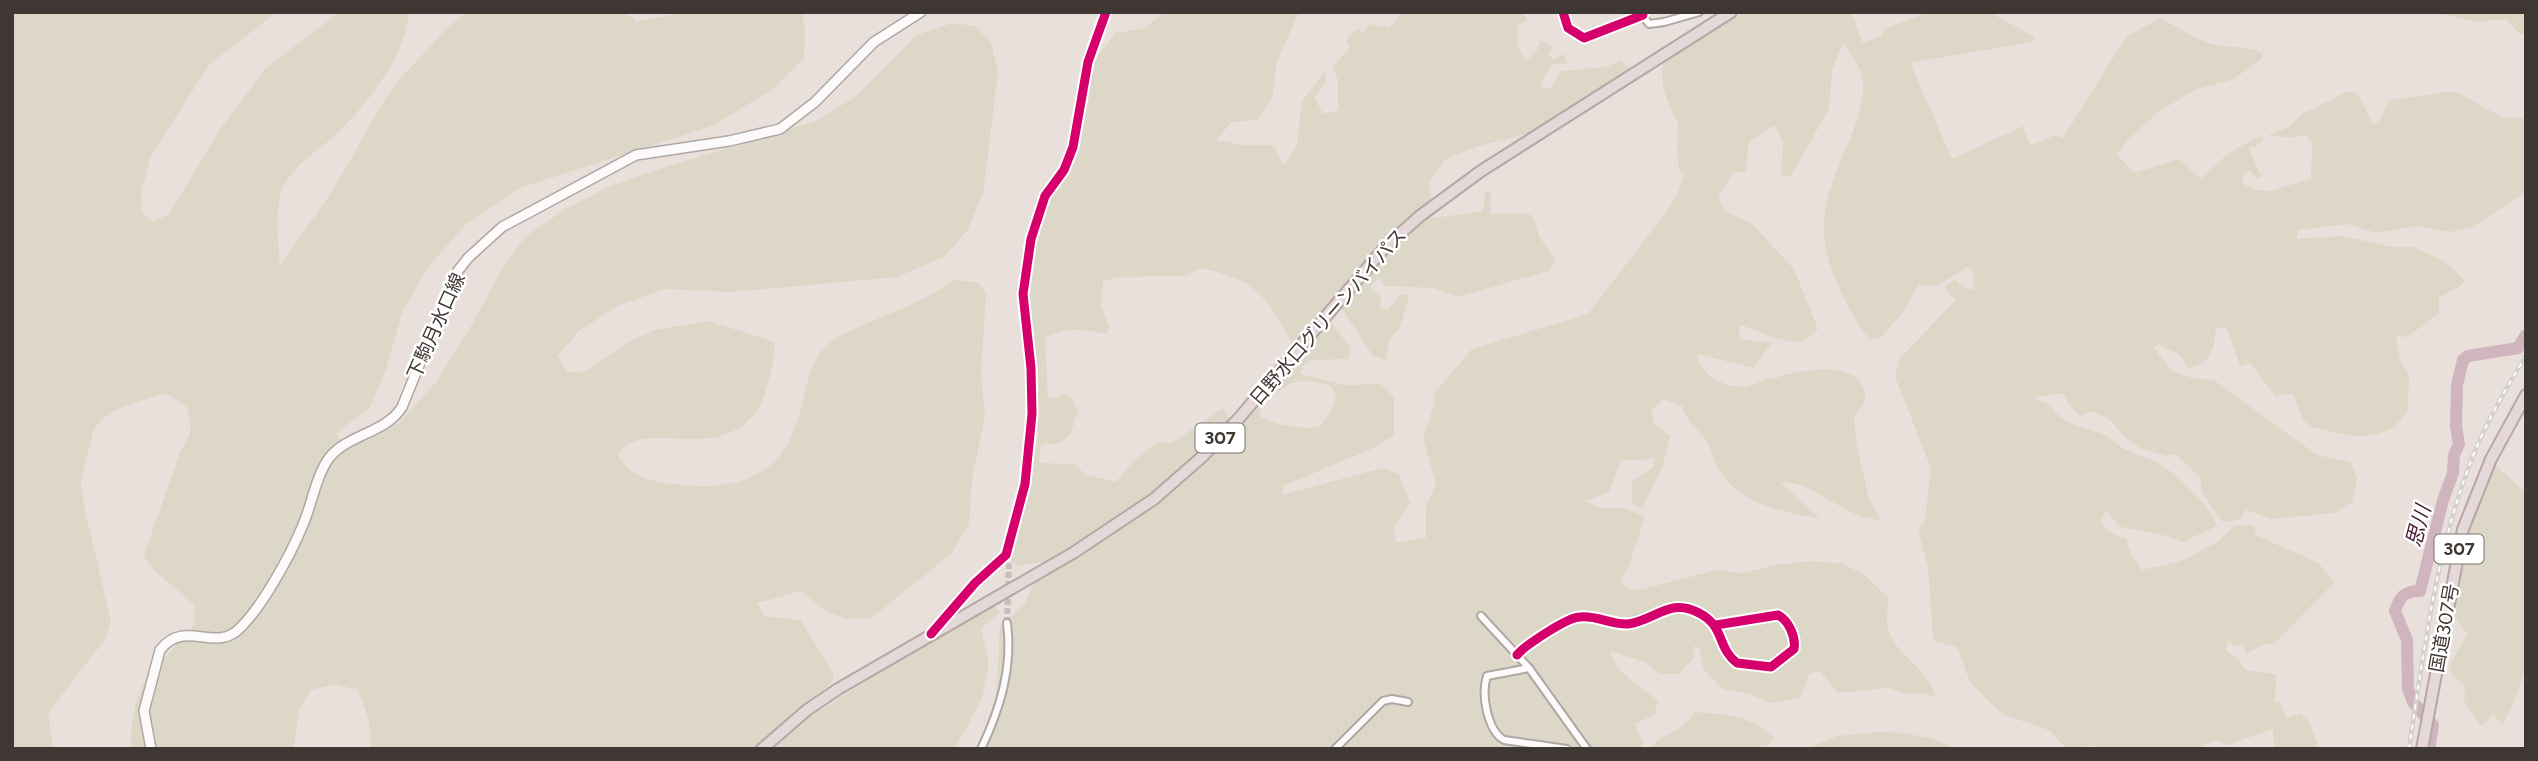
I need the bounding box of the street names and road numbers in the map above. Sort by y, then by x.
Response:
street label: 日野水口グリーンバイパス [1245,224,1411,410]
street label: 下駒月水口線 [402,269,470,383]
road number: 307 [1196,424,1244,452]
road number: 307 [2434,534,2484,564]
street label: 国道307号 [2425,582,2463,674]

